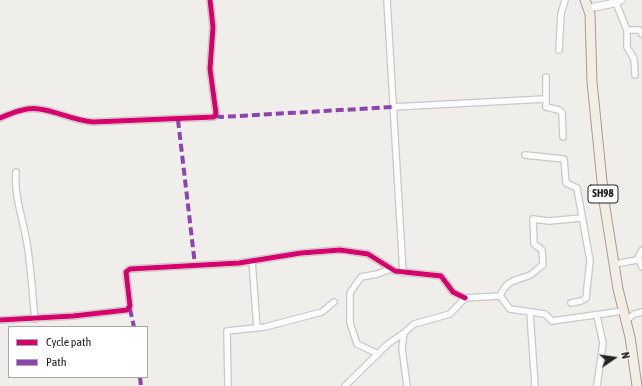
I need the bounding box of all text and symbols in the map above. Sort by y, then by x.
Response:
road number: SH98 [588,185,618,203]
legend [8,326,148,378]
text: Cycle path [46,335,91,349]
north arrow [594,338,634,378]
text: N [619,351,632,360]
text: Path [46,355,67,369]

